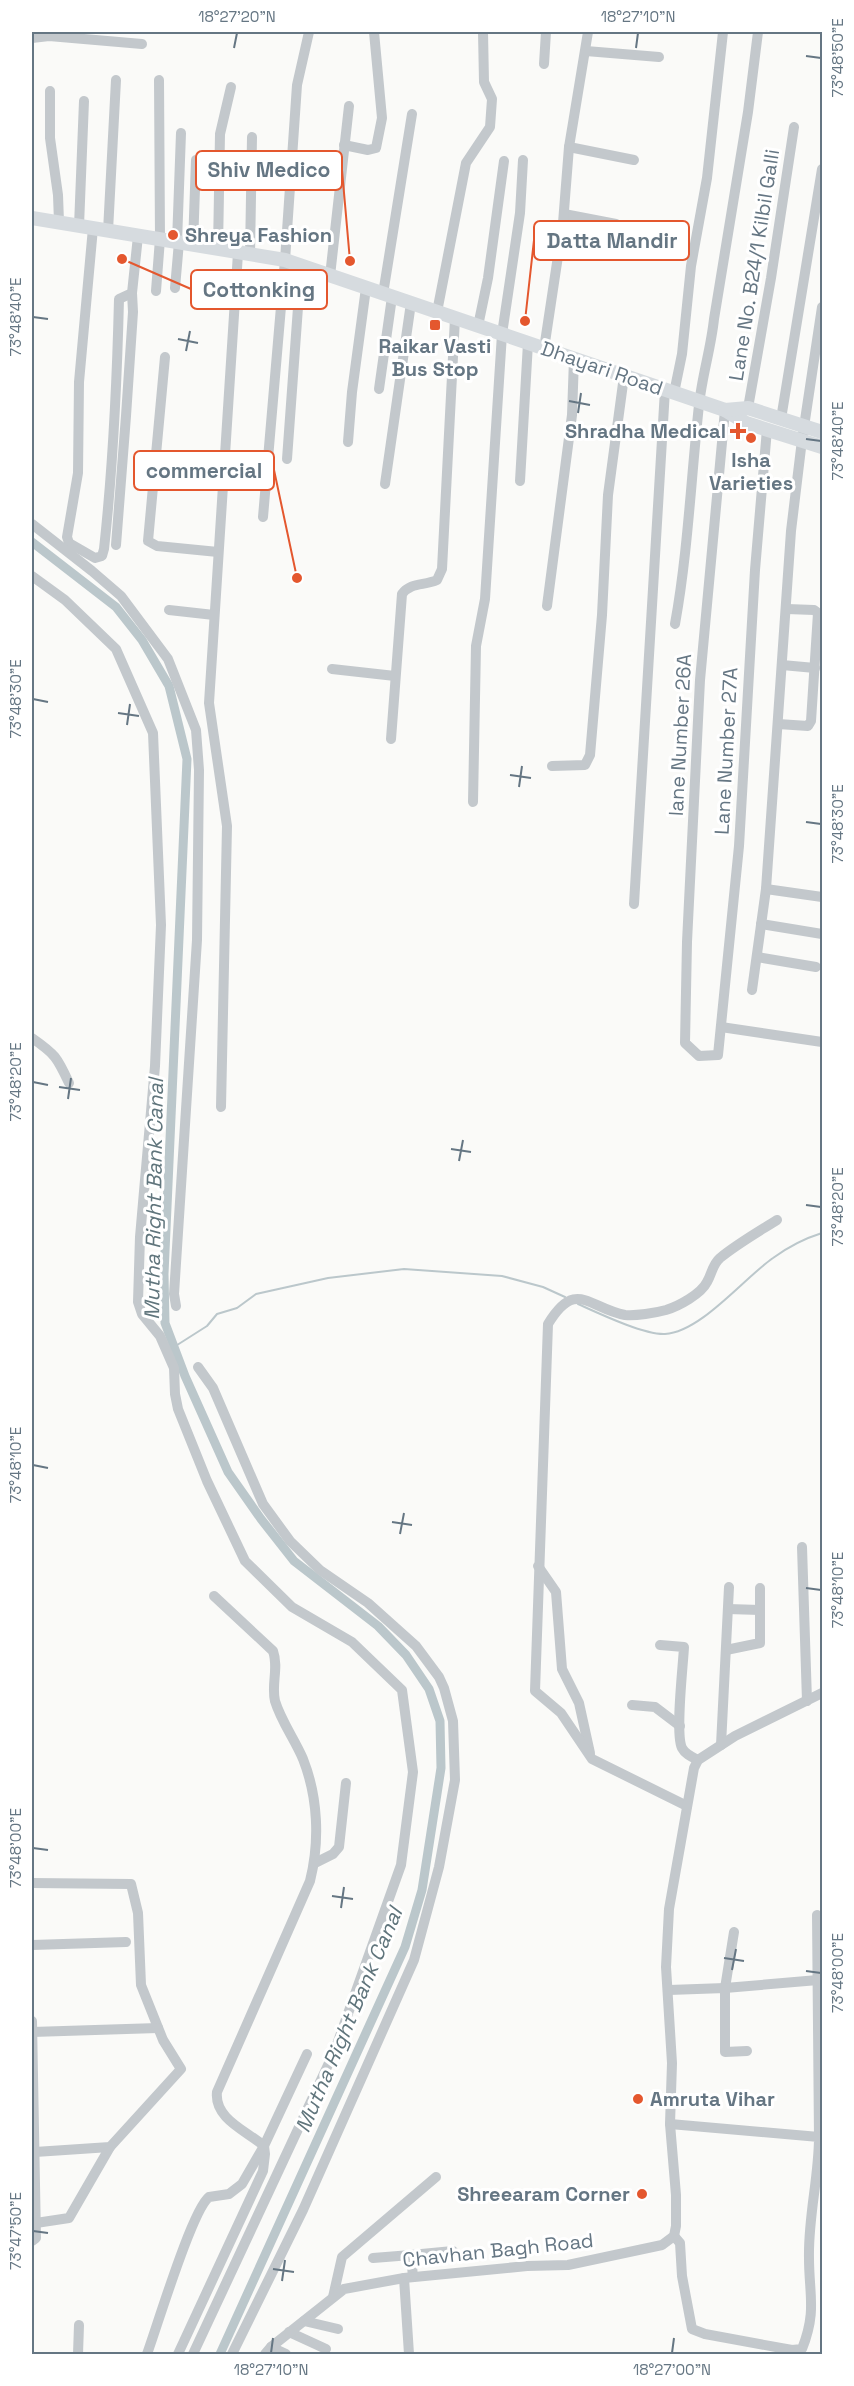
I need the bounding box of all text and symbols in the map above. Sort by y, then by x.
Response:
text: 18°27'20"N [198,7,276,26]
text: 18°27'10"N [601,7,675,26]
text: 73°48'50"E [828,18,847,98]
street label: Lane No. B24/1 Kilbil Galli [723,147,785,383]
callout: Shiv Medico [196,151,342,190]
text: Shiv Medico [208,156,330,183]
callout: Datta Mandir [534,221,689,260]
place label: Shreya Fashion [185,222,332,248]
text: Datta Mandir [547,227,677,254]
marker: Shreya Fashion [166,228,180,242]
callout: Cottonking [191,270,327,309]
text: Cottonking [203,276,315,303]
text: 73°48'40"E [6,278,25,356]
marker: Raikar Vasti Bus Stop [428,318,442,332]
place label: Raikar Vasti Bus Stop [379,333,491,382]
street label: Dhayari Road [538,335,666,401]
text: 73°48'40"E [828,402,847,480]
place label: Shradha Medical [565,418,726,444]
marker: Shradha Medical [731,424,745,438]
marker: Isha Varieties [744,431,758,445]
place label: Isha Varieties [709,447,793,496]
callout: commercial [134,451,274,490]
text: commercial [146,457,262,484]
street label: lane Number 26A [663,653,697,817]
text: 73°48'30"E [6,659,25,739]
street label: Lane Number 27A [709,666,743,835]
text: 73°48'30"E [828,784,847,864]
text: 73°48'20"E [6,1042,25,1122]
water label: Mutha Right Bank Canal [138,1075,169,1320]
text: 73°48'20"E [828,1167,847,1247]
text: 73°48'10"E [6,1427,25,1503]
text: 73°48'10"E [828,1552,847,1628]
text: 73°48'00"E [6,1808,25,1888]
water label: Mutha Right Bank Canal [289,1901,409,2136]
text: 73°48'00"E [828,1933,847,2013]
place label: Amruta Vihar [650,2086,775,2112]
marker: Amruta Vihar [631,2092,645,2106]
place label: Shreearam Corner [457,2181,630,2207]
marker: Shreearam Corner [635,2187,649,2201]
text: 73°47'50"E [6,2192,25,2270]
street label: Chavhan Bagh Road [401,2227,595,2273]
text: 18°27'10"N [234,2360,308,2379]
text: 18°27'00"N [633,2360,711,2379]

